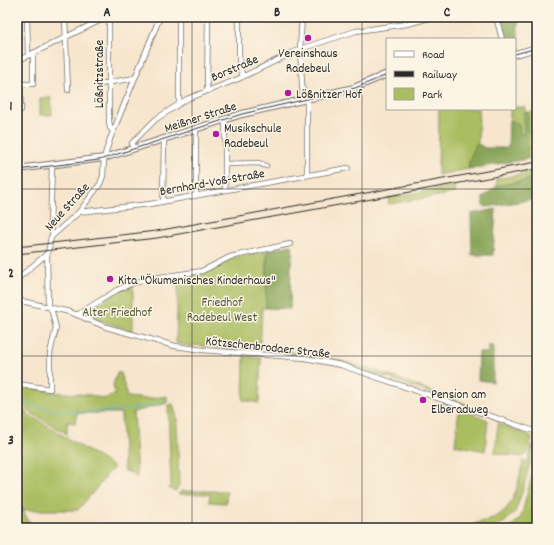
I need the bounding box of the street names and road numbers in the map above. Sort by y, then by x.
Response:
street label: Lößnitzstraße [91,39,110,108]
street label: Borstraße [208,51,262,88]
street label: Meißner Straße [162,98,240,139]
street label: Bernhard-Voß-Straße [159,165,267,202]
street label: Neue Straße [41,179,95,236]
street label: Kötzschenbrodaer Straße [204,332,331,365]

